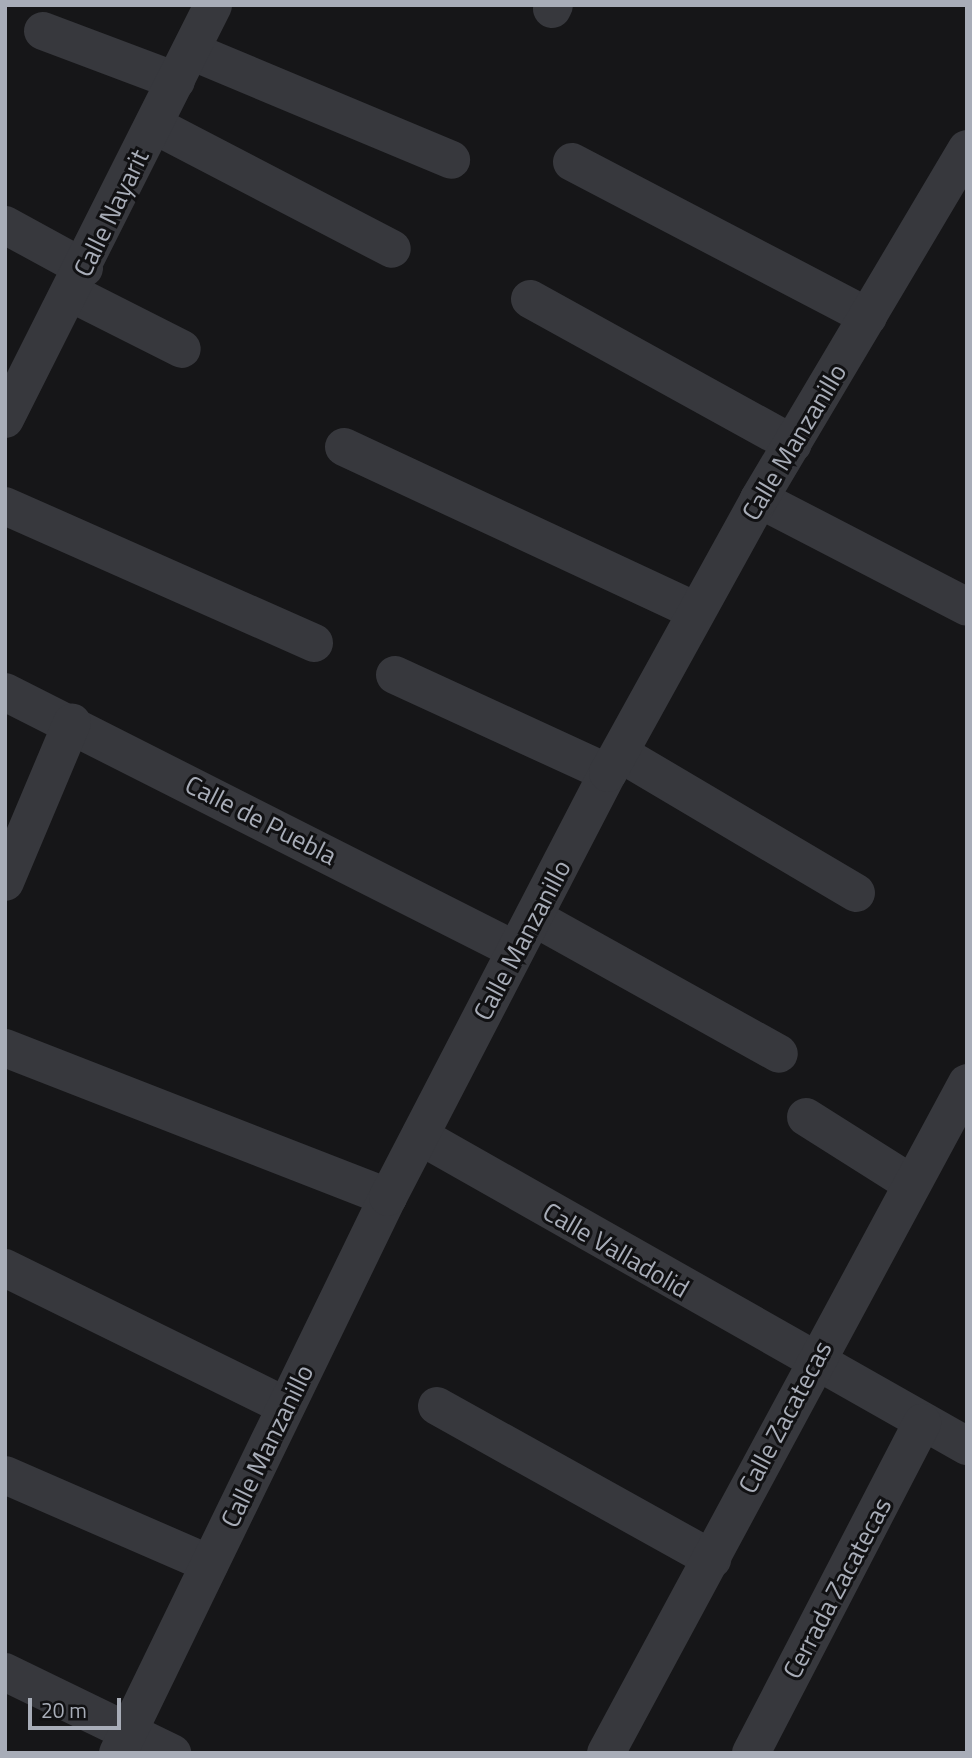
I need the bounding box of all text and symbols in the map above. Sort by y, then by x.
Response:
street label: Calle Nayarit [67,144,155,282]
street label: Calle Manzanillo [735,358,853,526]
street label: Calle de Puebla [180,768,342,872]
street label: Calle Manzanillo [467,854,577,1026]
street label: Calle Valladolid [537,1196,695,1304]
street label: Calle Zacatecas [732,1335,838,1499]
street label: Calle Manzanillo [214,1360,320,1532]
street label: Cerrada Zacatecas [776,1492,898,1684]
scale bar [32,1684,124,1728]
text: 20 m [41,1694,87,1726]

